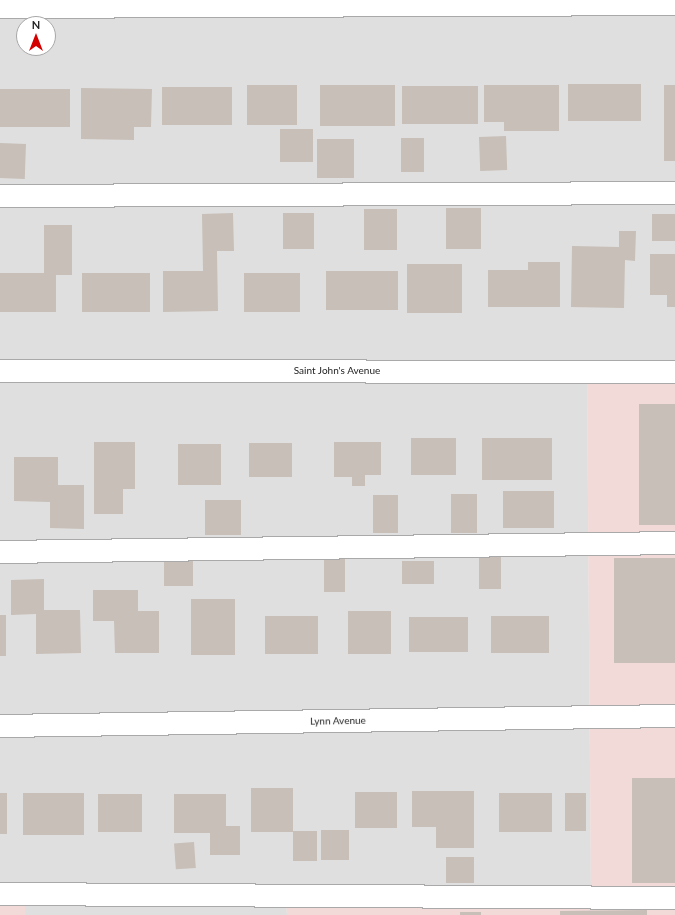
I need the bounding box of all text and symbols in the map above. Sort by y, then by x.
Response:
north arrow [16,16,56,56]
text: N [32,18,40,31]
street label: Saint John's Avenue [293,365,381,377]
street label: Lynn Avenue [310,715,366,727]

